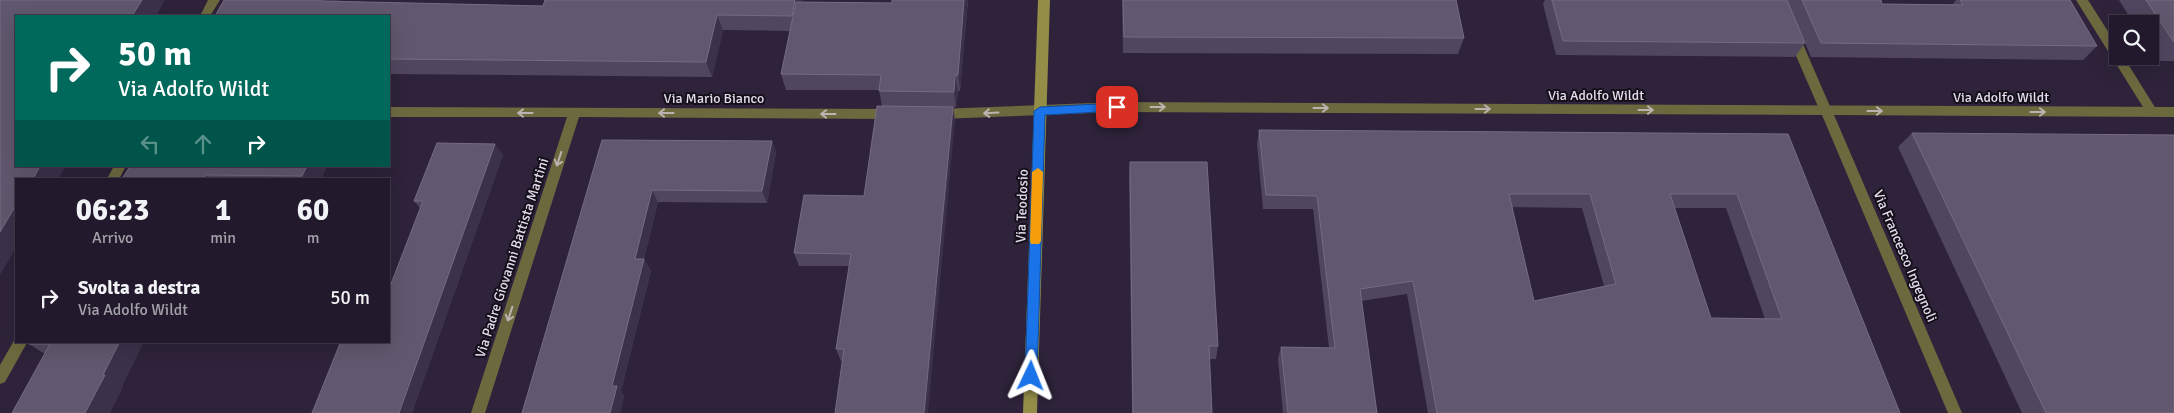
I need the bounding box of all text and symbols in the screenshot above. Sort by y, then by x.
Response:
map controls [2109,15,2159,65]
button: search [2109,15,2159,65]
text: 50 m [118,32,192,75]
icon: right [35,35,100,100]
text: Via Adolfo Wildt [118,75,269,102]
pin [1096,86,1138,128]
street label: Via Adolfo Wildt [1548,87,1644,104]
street label: Via Adolfo Wildt [1953,89,2049,106]
street label: Via Mario Bianco [664,90,764,107]
icon: arrive [1103,93,1131,121]
one-way arrow [1150,103,1166,112]
one-way arrow [1312,103,1328,113]
one-way arrow [1474,104,1491,114]
one-way arrow [1637,105,1653,115]
one-way arrow [1866,106,1883,116]
one-way arrow [2029,107,2045,117]
one-way arrow [518,108,534,118]
one-way arrow [658,108,674,118]
one-way arrow [821,109,837,119]
one-way arrow [983,109,999,118]
icon: left [136,130,164,158]
icon: ahead [189,130,217,158]
icon: right [242,130,270,158]
one-way arrow [554,151,563,167]
street label: Via Padre Giovanni Battista Martini [472,156,552,360]
street label: Via Teodosio [1012,169,1032,243]
street label: Via Francesco Ingegnoli [1870,188,1940,324]
text: 06:23 [76,192,149,229]
text: 1 [215,192,231,229]
text: 60 [297,192,329,229]
text: Arrivo [92,228,133,248]
text: min [210,228,236,248]
text: m [307,228,319,248]
text: Svolta a destra [78,276,200,300]
icon: right [35,284,63,312]
text: 50 m [330,286,370,310]
text: Via Adolfo Wildt [78,300,188,320]
one-way arrow [504,306,514,322]
position arrow [1004,349,1056,401]

